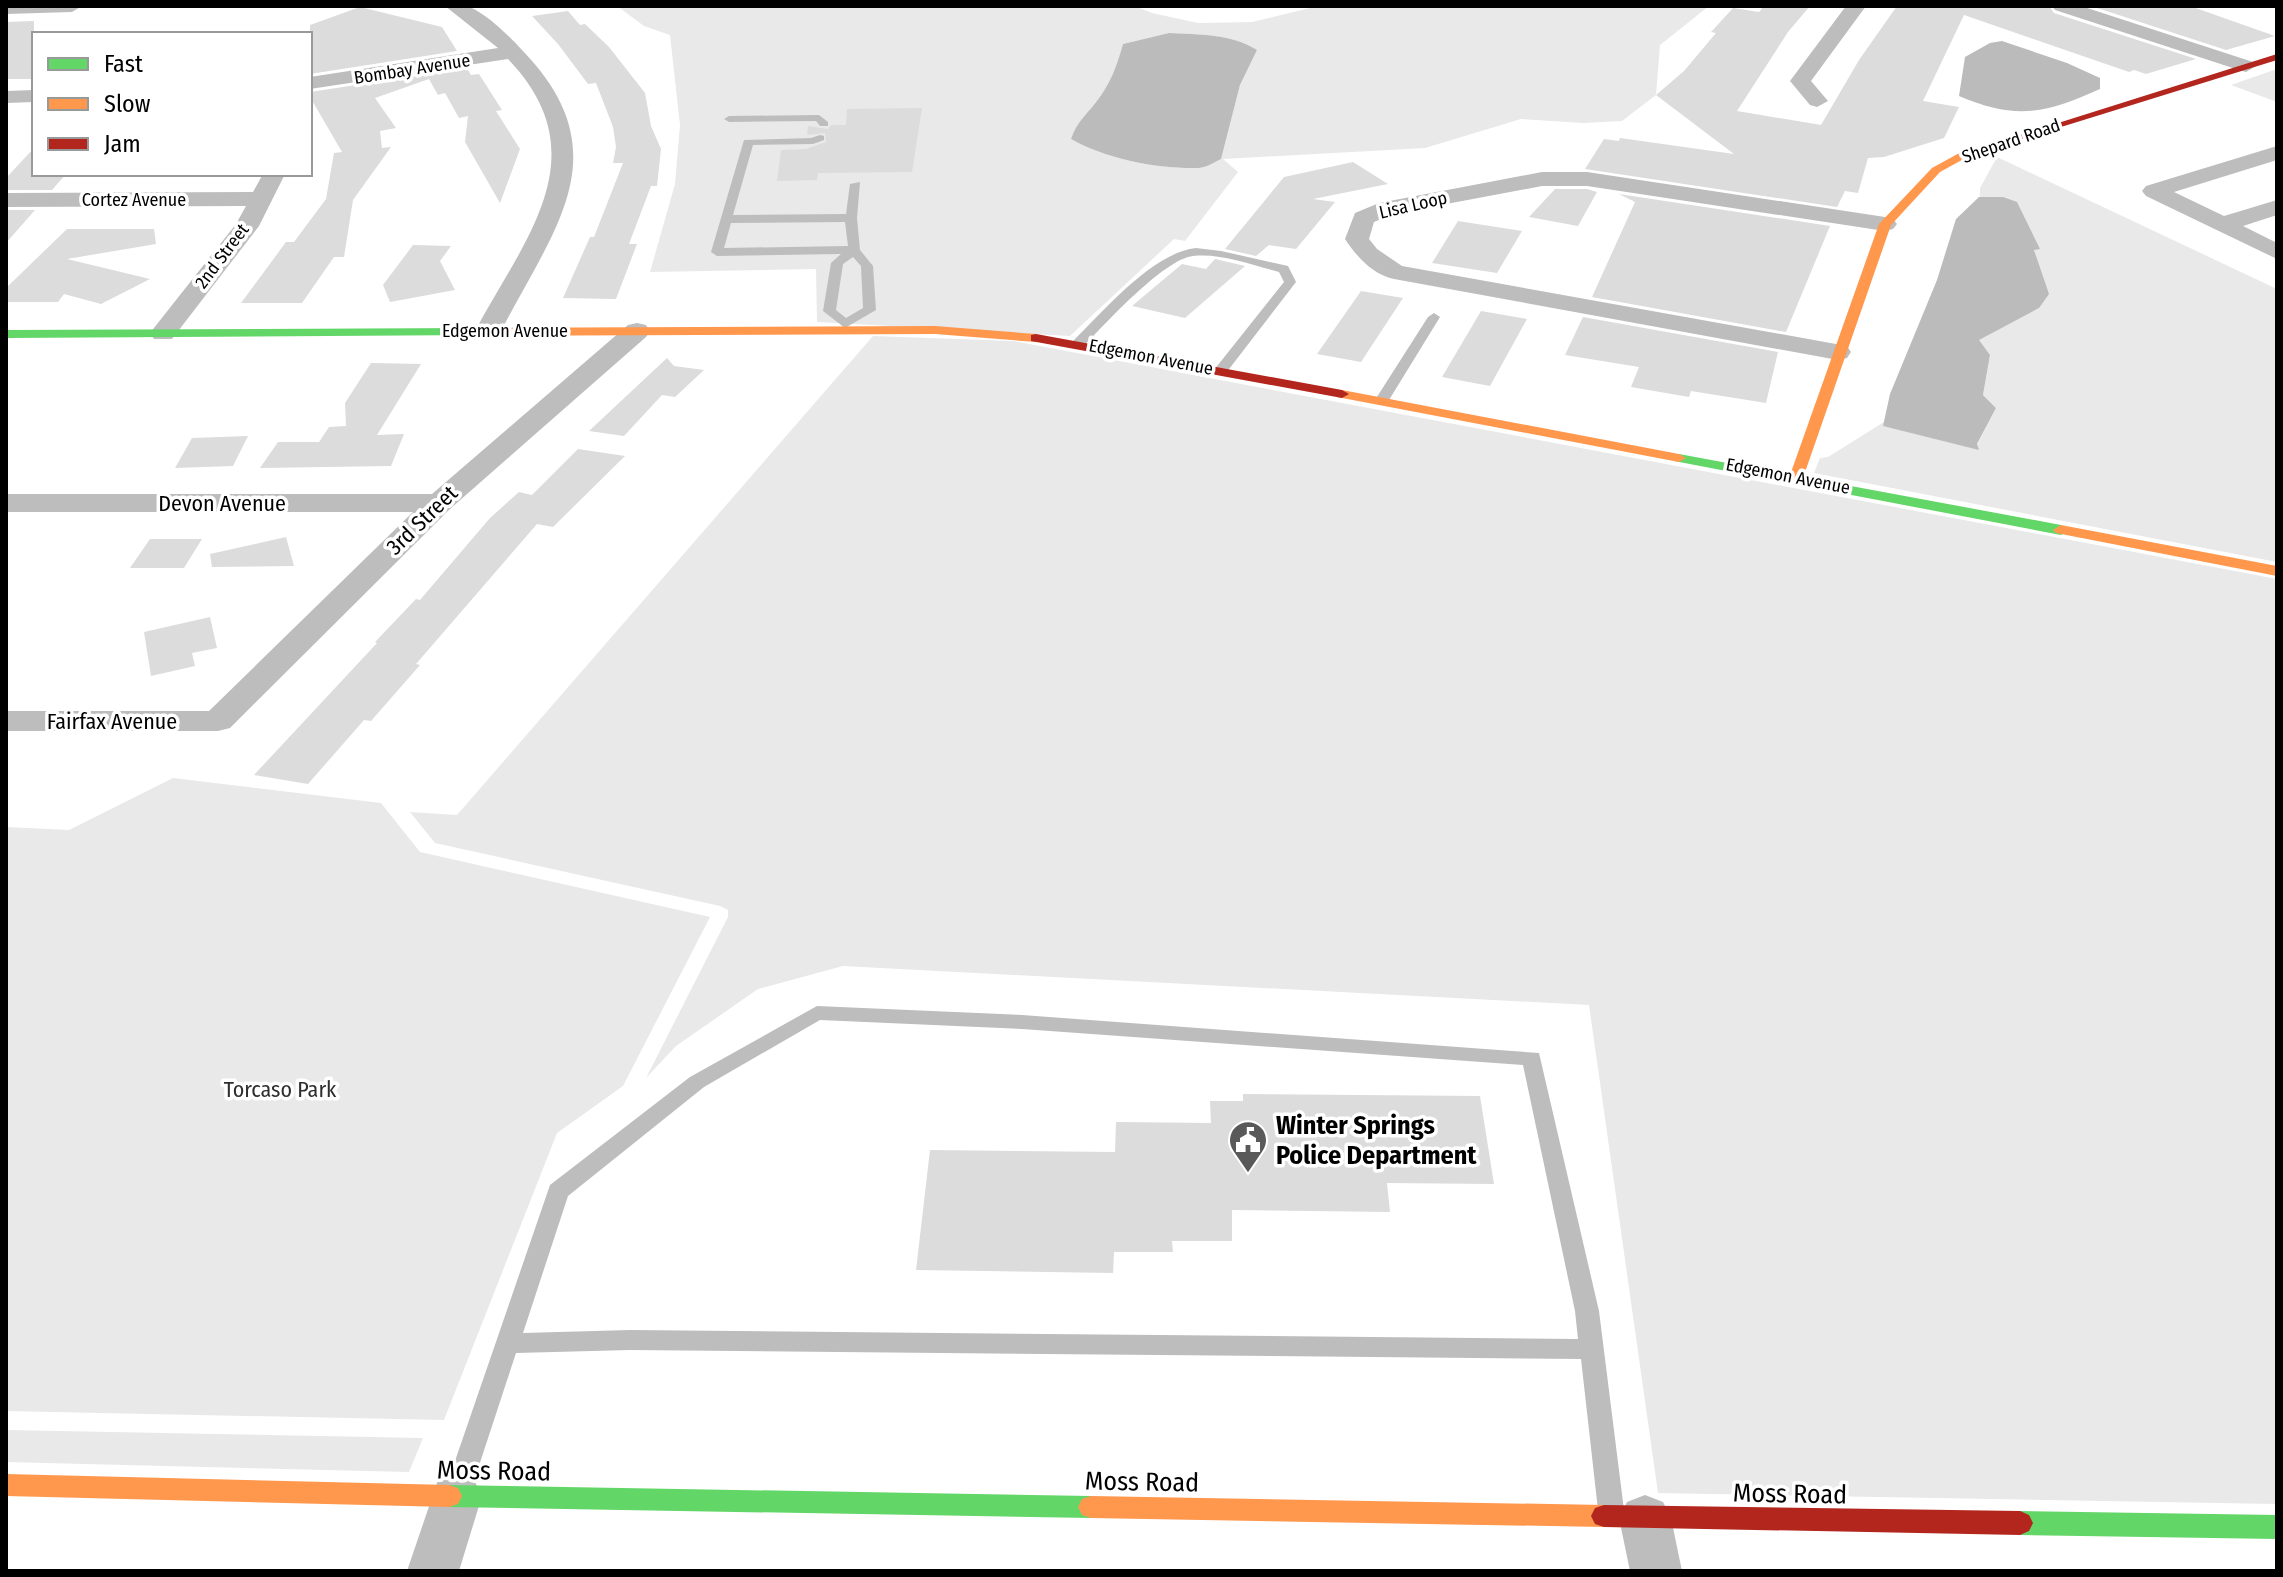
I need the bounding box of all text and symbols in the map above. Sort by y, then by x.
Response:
legend [32,32,312,176]
street label: Bombay Avenue [352,49,472,89]
text: Fast [104,50,143,78]
text: Slow [104,90,151,118]
street label: Shepard Road [1959,114,2063,168]
text: Jam [104,130,141,158]
street label: Lisa Loop [1377,186,1449,224]
street label: Cortez Avenue [82,189,186,211]
street label: 2nd Street [190,219,254,293]
street label: Edgemon Avenue [442,320,568,342]
street label: Edgemon Avenue [1087,334,1215,380]
street label: Edgemon Avenue [1724,453,1852,499]
street label: 3rd Street [381,479,464,560]
street label: Devon Avenue [158,490,286,517]
street label: Fairfax Avenue [47,708,177,735]
park label: Torcaso Park [224,1076,337,1103]
place label: Winter Springs Police Department [1276,1110,1477,1171]
public building icon: Winter Springs Police Department [1227,1119,1269,1174]
street label: Moss Road [437,1455,551,1487]
street label: Moss Road [1085,1466,1199,1498]
street label: Moss Road [1733,1478,1847,1510]

